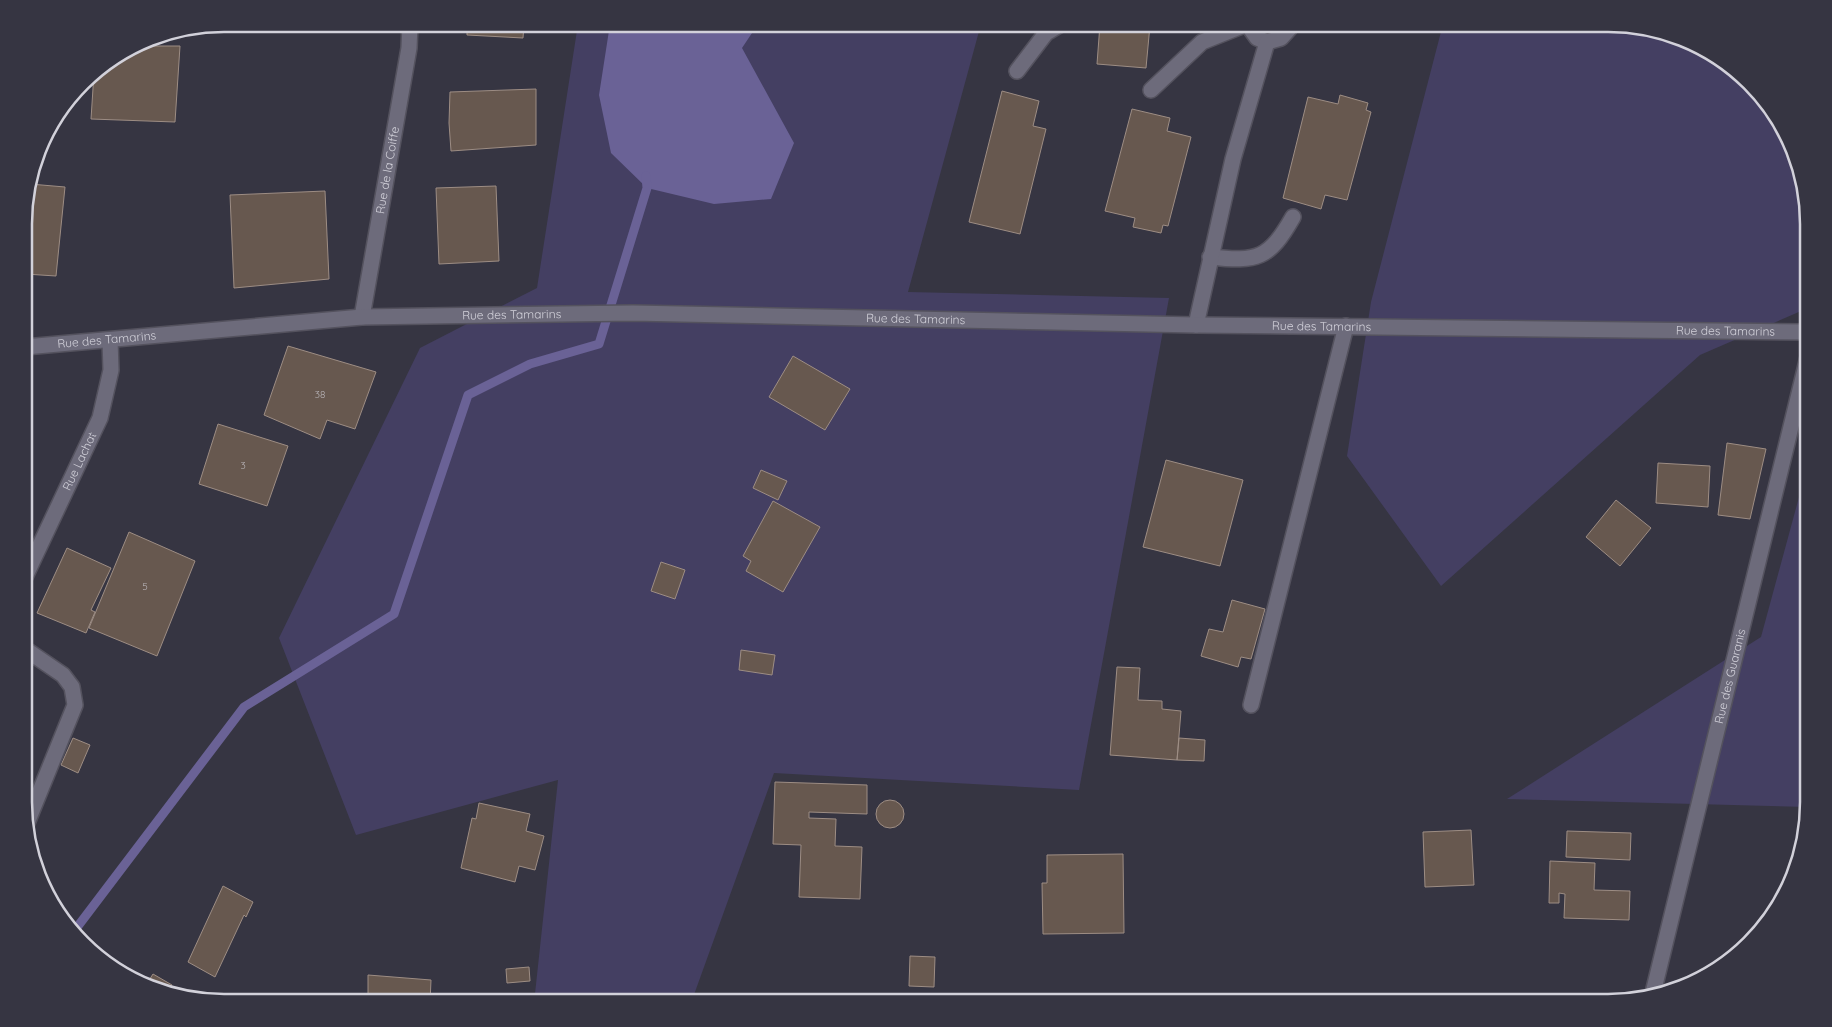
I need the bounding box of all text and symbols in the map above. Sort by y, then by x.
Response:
street label: Rue de la Coiffe [372,125,402,215]
street label: Rue des Tamarins [462,306,562,323]
street label: Rue des Tamarins [866,310,966,327]
street label: Rue des Tamarins [1272,318,1372,334]
street label: Rue des Tamarins [1676,322,1776,339]
street label: Rue des Tamarins [57,327,157,351]
house number: 38 [315,388,325,401]
street label: Rue Lachat [59,429,99,493]
house number: 3 [240,459,246,472]
house number: 5 [142,580,148,593]
street label: Rue des Guaranis [1711,627,1749,725]

